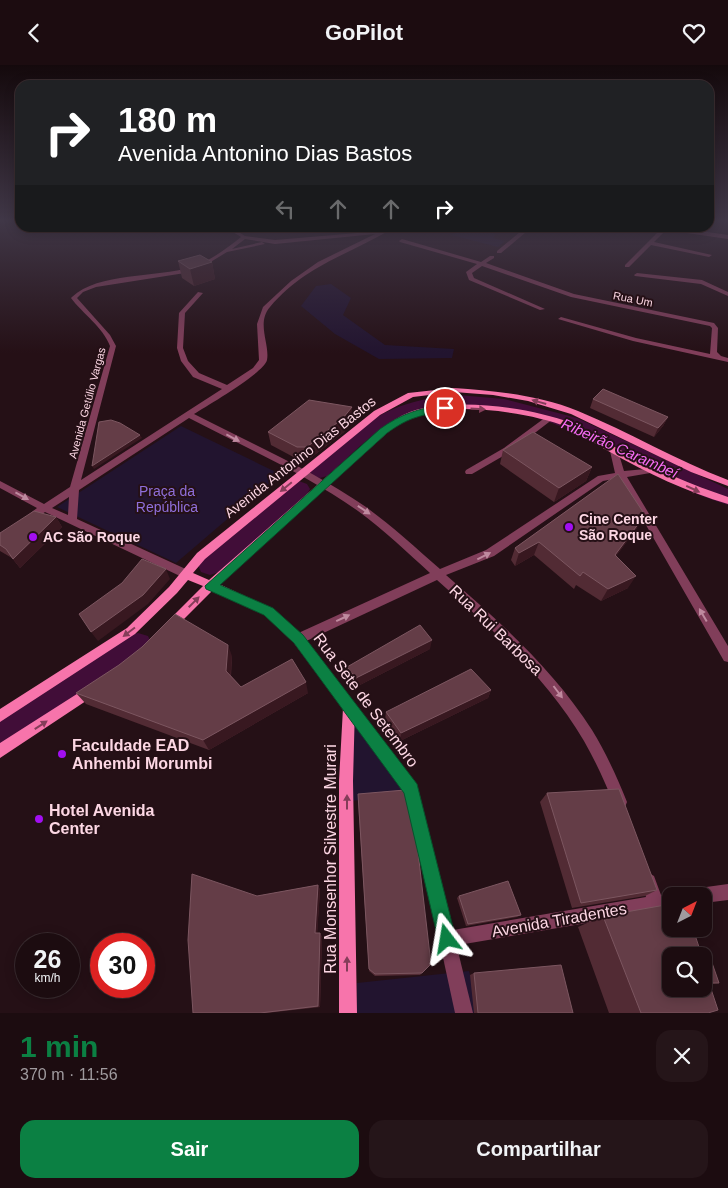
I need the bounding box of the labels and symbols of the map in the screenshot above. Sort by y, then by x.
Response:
street label: Rua Um [612,289,654,309]
street label: Avenida Getúlio Vargas [66,346,108,460]
pin [424,387,466,429]
street label: Avenida Antonino Dias Bastos [221,393,379,521]
one-way arrow [531,398,547,406]
one-way arrow [470,405,486,413]
water label: Ribeirão Carambeí [559,415,683,482]
one-way arrow [226,434,240,442]
one-way arrow [280,481,293,492]
park label: Praça da República [136,483,198,515]
one-way arrow [686,485,700,493]
one-way arrow [15,492,29,501]
one-way arrow [357,505,370,515]
place label: Cine Center São Roque [579,511,658,543]
marker: Cine Center São Roque [563,521,575,533]
place label: AC São Roque [43,529,140,545]
marker: AC São Roque [27,531,39,543]
one-way arrow [477,552,491,560]
street label: Rua Rui Barbosa [446,582,546,679]
one-way arrow [188,596,200,608]
one-way arrow [699,609,708,622]
one-way arrow [336,614,350,622]
one-way arrow [123,627,136,638]
street label: Rua Sete de Setembro [310,630,422,770]
one-way arrow [553,685,564,698]
one-way arrow [34,720,47,729]
place label: Faculdade EAD Anhembi Morumbi [72,737,212,772]
street label: Rua Monsenhor Silvestre Murari [322,744,339,974]
marker: Faculdade EAD Anhembi Morumbi [56,748,68,760]
one-way arrow [342,794,350,810]
place label: Hotel Avenida Center [49,802,155,837]
marker: Hotel Avenida Center [33,813,45,825]
north arrow [662,887,712,937]
street label: Avenida Tiradentes [490,900,628,940]
position arrow [420,912,472,964]
speed limit sign: 30 [90,933,155,998]
one-way arrow [343,956,351,972]

